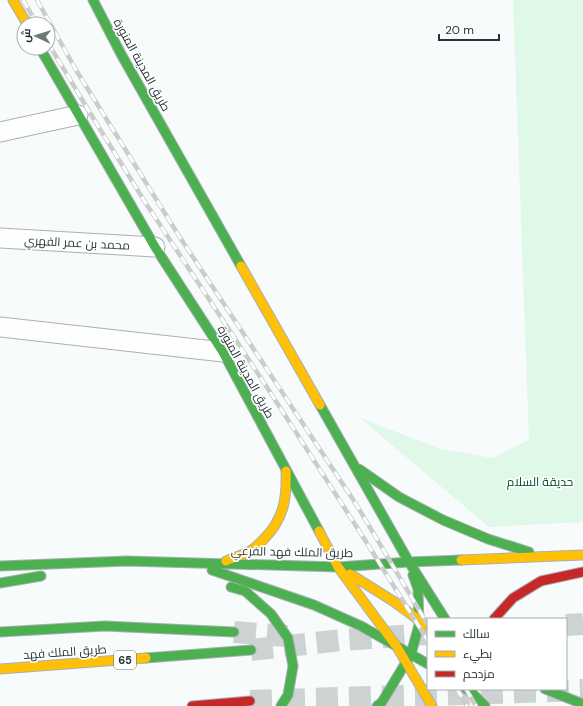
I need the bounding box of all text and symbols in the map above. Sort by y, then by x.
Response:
north arrow [16,16,56,56]
street label: طريق المدينة المنورة [110,16,174,114]
scale bar [439,16,499,42]
text: 20 m [445,22,474,38]
text: ش [19,28,33,43]
street label: محمد بن عمر الفهري [24,232,130,256]
street label: طريق المدينة المنورة [214,323,278,421]
park label: حديقة السلام [507,474,573,490]
street label: طريق الملك فهد الفرعي [231,543,353,563]
legend [427,618,567,690]
text: سالك [463,626,490,642]
street label: طريق الملك فهد [23,641,107,663]
text: بطيء [463,646,492,664]
road number: 65 [114,651,136,669]
text: مزدحم [463,666,495,682]

